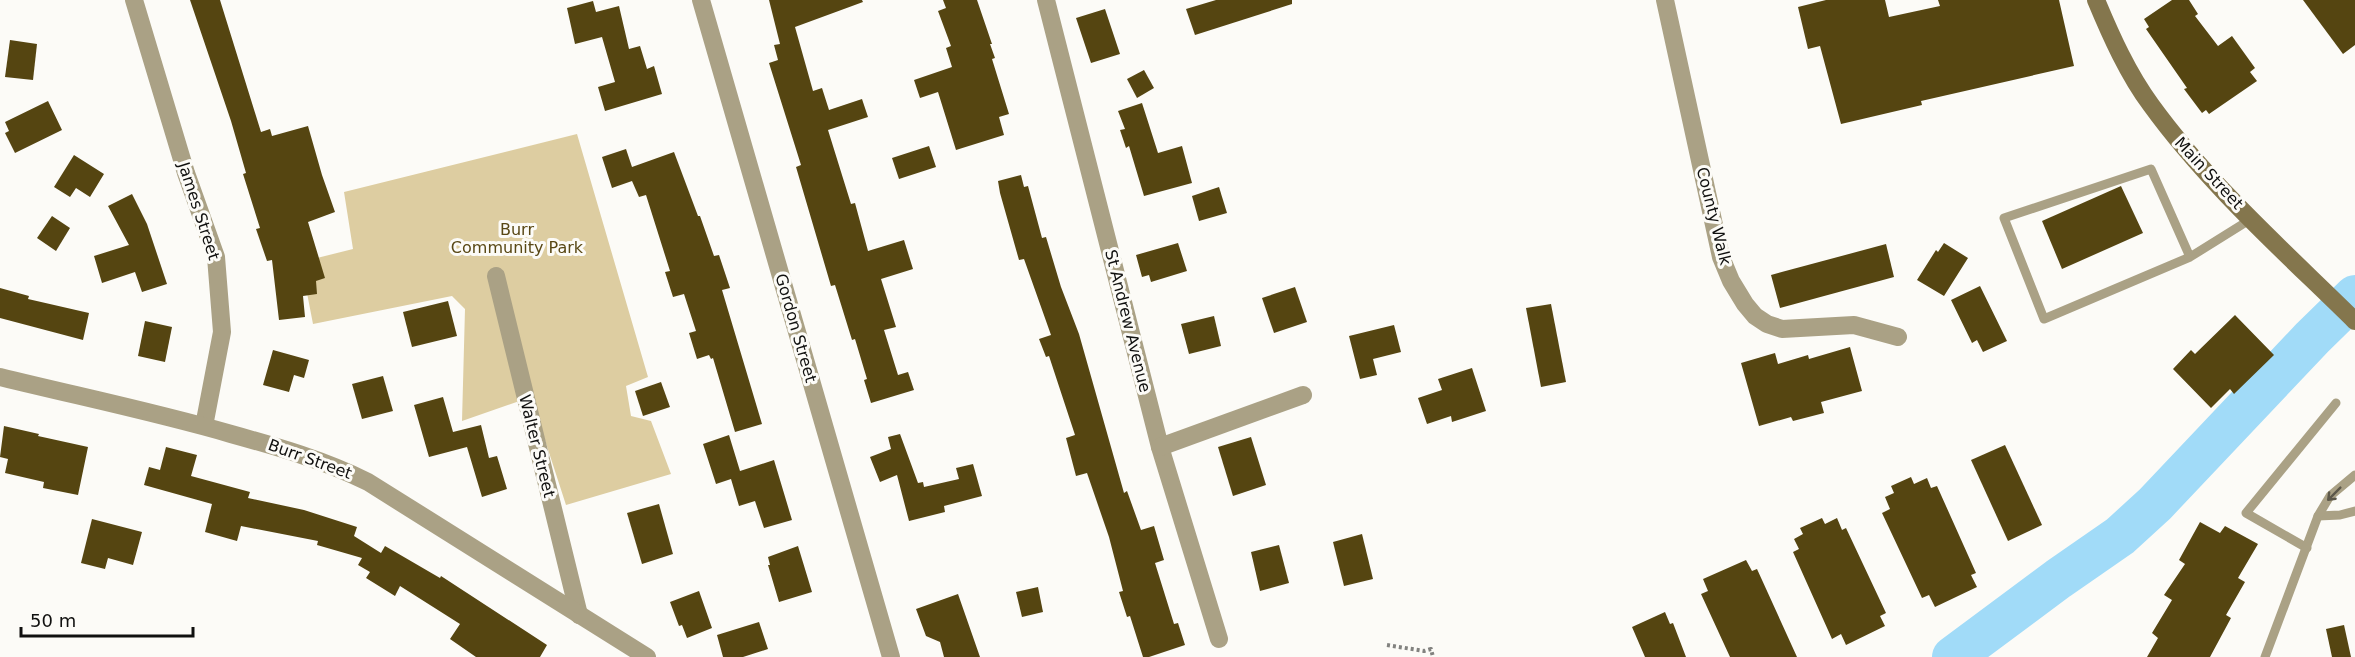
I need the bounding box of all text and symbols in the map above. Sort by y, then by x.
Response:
street label: Main Street [2171,133,2247,213]
street label: James Street [174,159,224,262]
street label: County Walk [1693,165,1736,268]
park label: Burr Community Park [451,220,584,257]
street label: St Andrew Avenue [1101,248,1155,394]
street label: Gordon Street [771,271,821,385]
street label: Walter Street [515,393,559,499]
street label: Burr Street [266,435,354,483]
one-way arrow [2327,486,2342,501]
scale bar [21,600,194,638]
text: 50 m [30,610,76,631]

